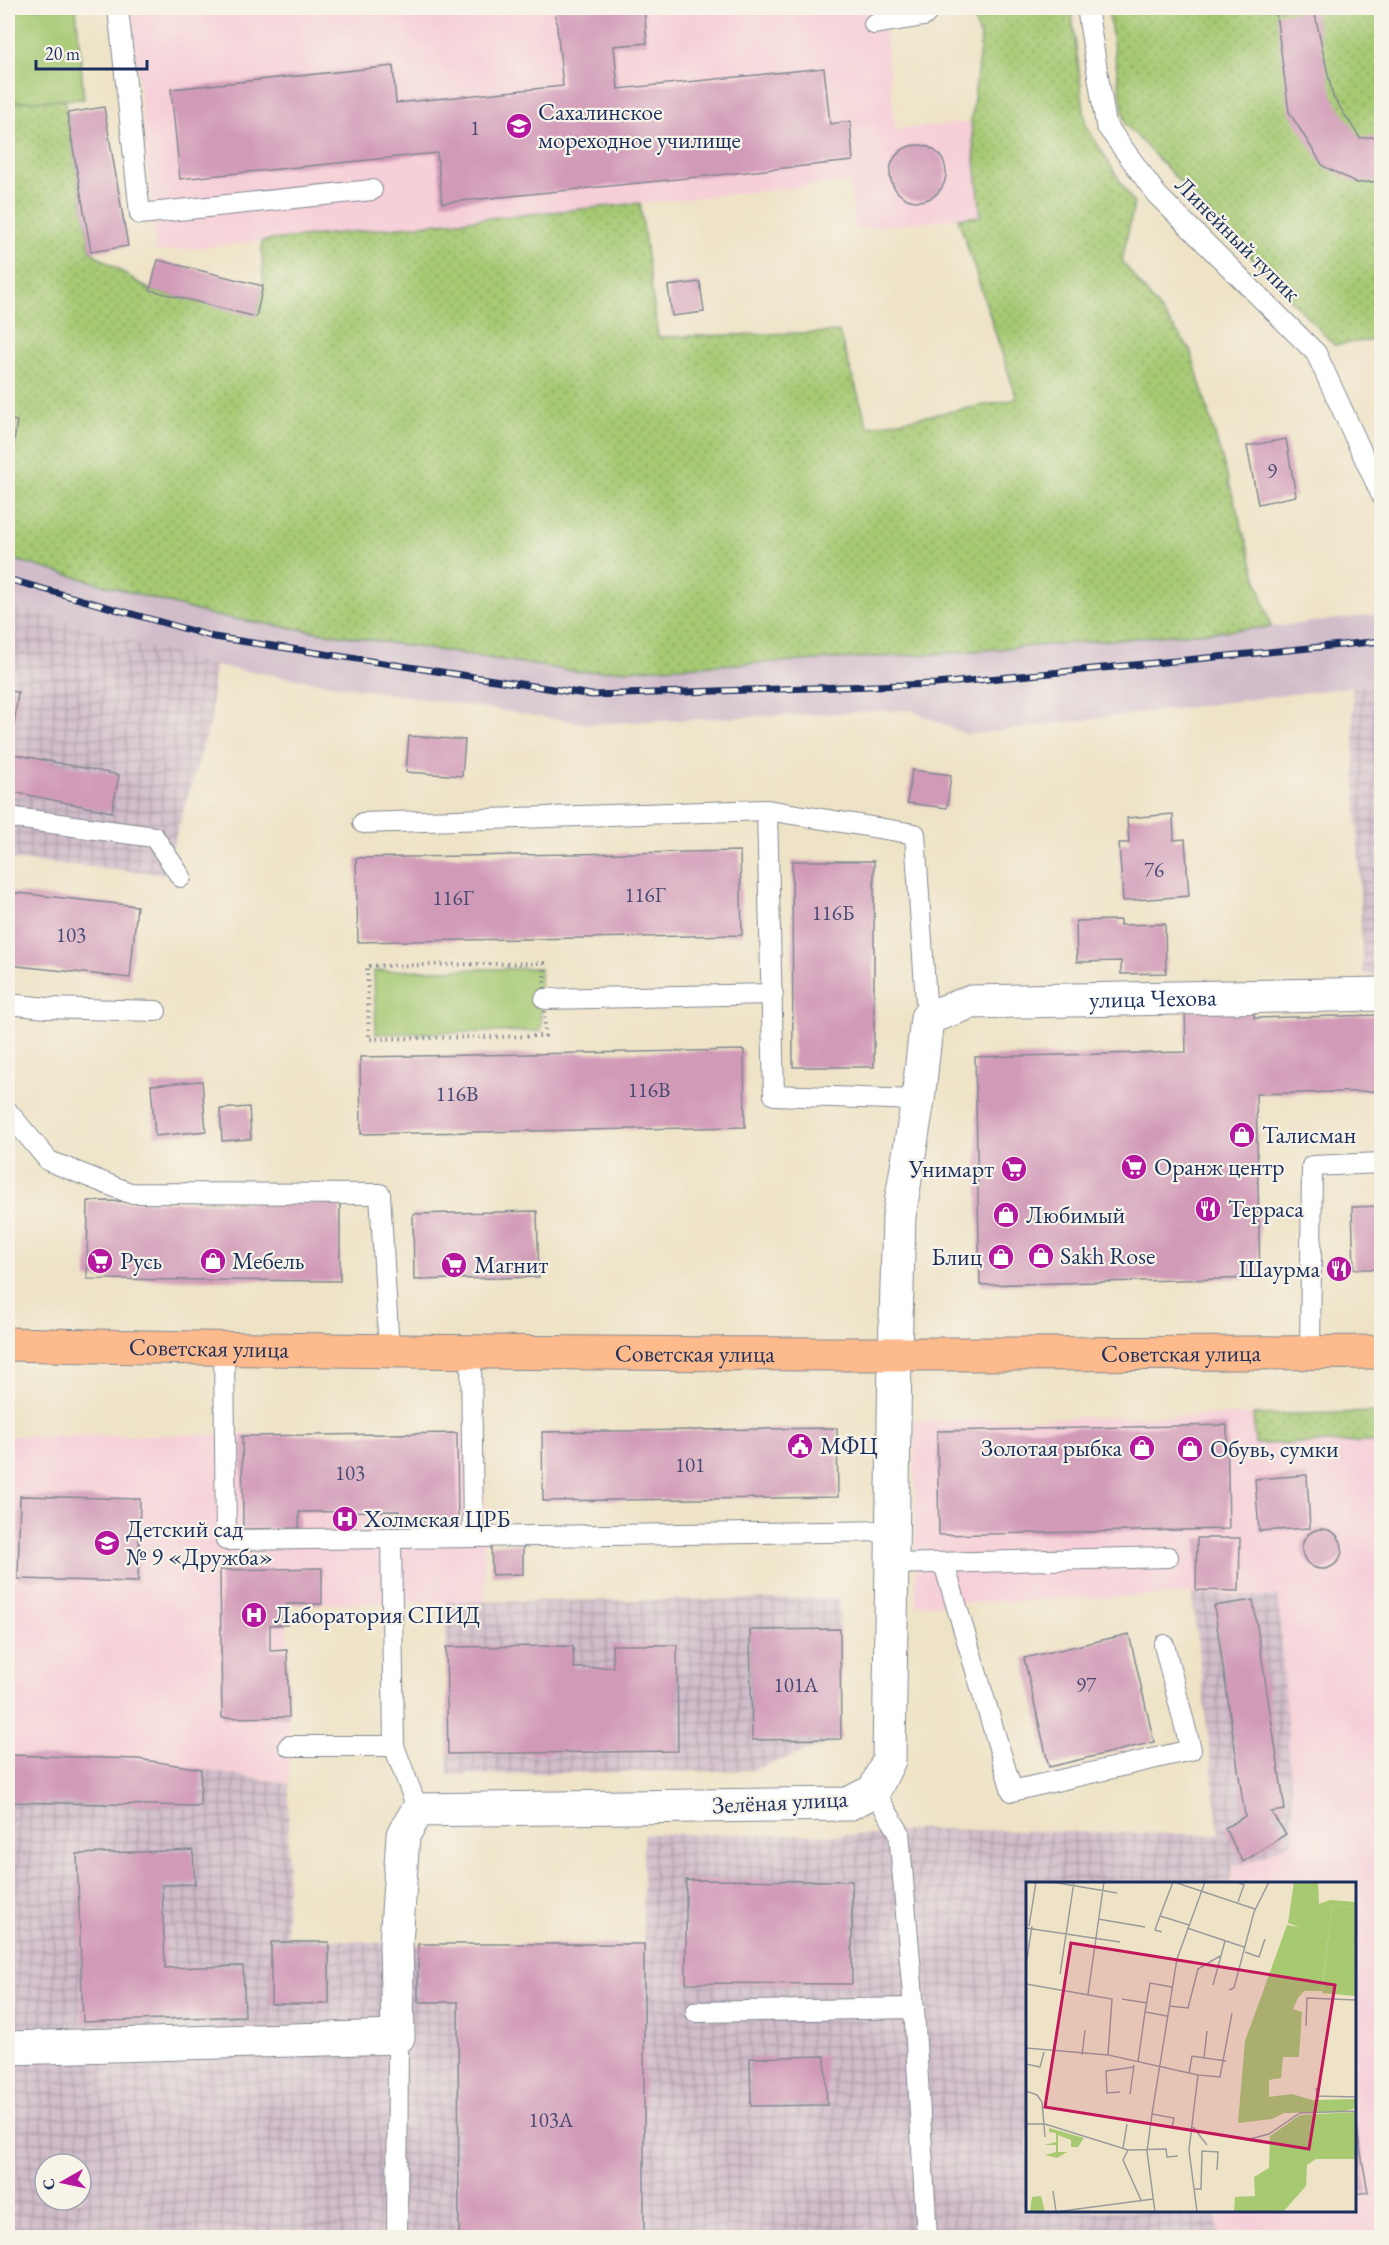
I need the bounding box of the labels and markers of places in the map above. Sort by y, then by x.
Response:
place label: Сахалинское мореходное училище [538,96,741,155]
school or university icon: Сахалинское мореходное училище [504,111,534,141]
place label: Талисман [1262,1119,1356,1150]
shop icon: Талисман [1227,1120,1257,1150]
place label: Оранж центр [1154,1151,1285,1182]
supermarket icon: Оранж центр [1119,1152,1149,1182]
place label: Унимарт [908,1153,994,1184]
supermarket icon: Унимарт [999,1154,1029,1184]
place label: Терраса [1228,1193,1304,1224]
restaurant icon: Терраса [1193,1194,1223,1224]
place label: Любимый [1026,1199,1126,1230]
shop icon: Любимый [991,1200,1021,1230]
place label: Sakh Rose [1060,1240,1155,1271]
place label: Блиц [931,1241,983,1272]
shop icon: Sakh Rose [1026,1241,1056,1271]
shop icon: Блиц [986,1242,1016,1272]
place label: Русь [120,1245,162,1276]
place label: Мебель [232,1245,304,1276]
supermarket icon: Русь [85,1246,115,1276]
shop icon: Мебель [198,1246,228,1276]
place label: Магнит [474,1249,548,1280]
supermarket icon: Магнит [439,1250,469,1280]
place label: Шаурма [1239,1253,1320,1284]
restaurant icon: Шаурма [1324,1254,1354,1284]
place label: МФЦ [820,1430,878,1461]
public building icon: МФЦ [785,1431,815,1461]
place label: Золотая рыбка [981,1432,1122,1463]
shop icon: Золотая рыбка [1127,1433,1157,1463]
place label: Обувь, сумки [1210,1433,1339,1464]
shop icon: Обувь, сумки [1175,1434,1205,1464]
place label: Холмская ЦРБ [363,1503,510,1534]
hospital icon: Холмская ЦРБ [330,1504,360,1534]
place label: Детский сад № 9 «Дружба» [126,1513,273,1572]
school or university icon: Детский сад № 9 «Дружба» [92,1528,122,1558]
place label: Лаборатория СПИД [274,1599,481,1630]
hospital icon: Лаборатория СПИД [239,1600,269,1630]

